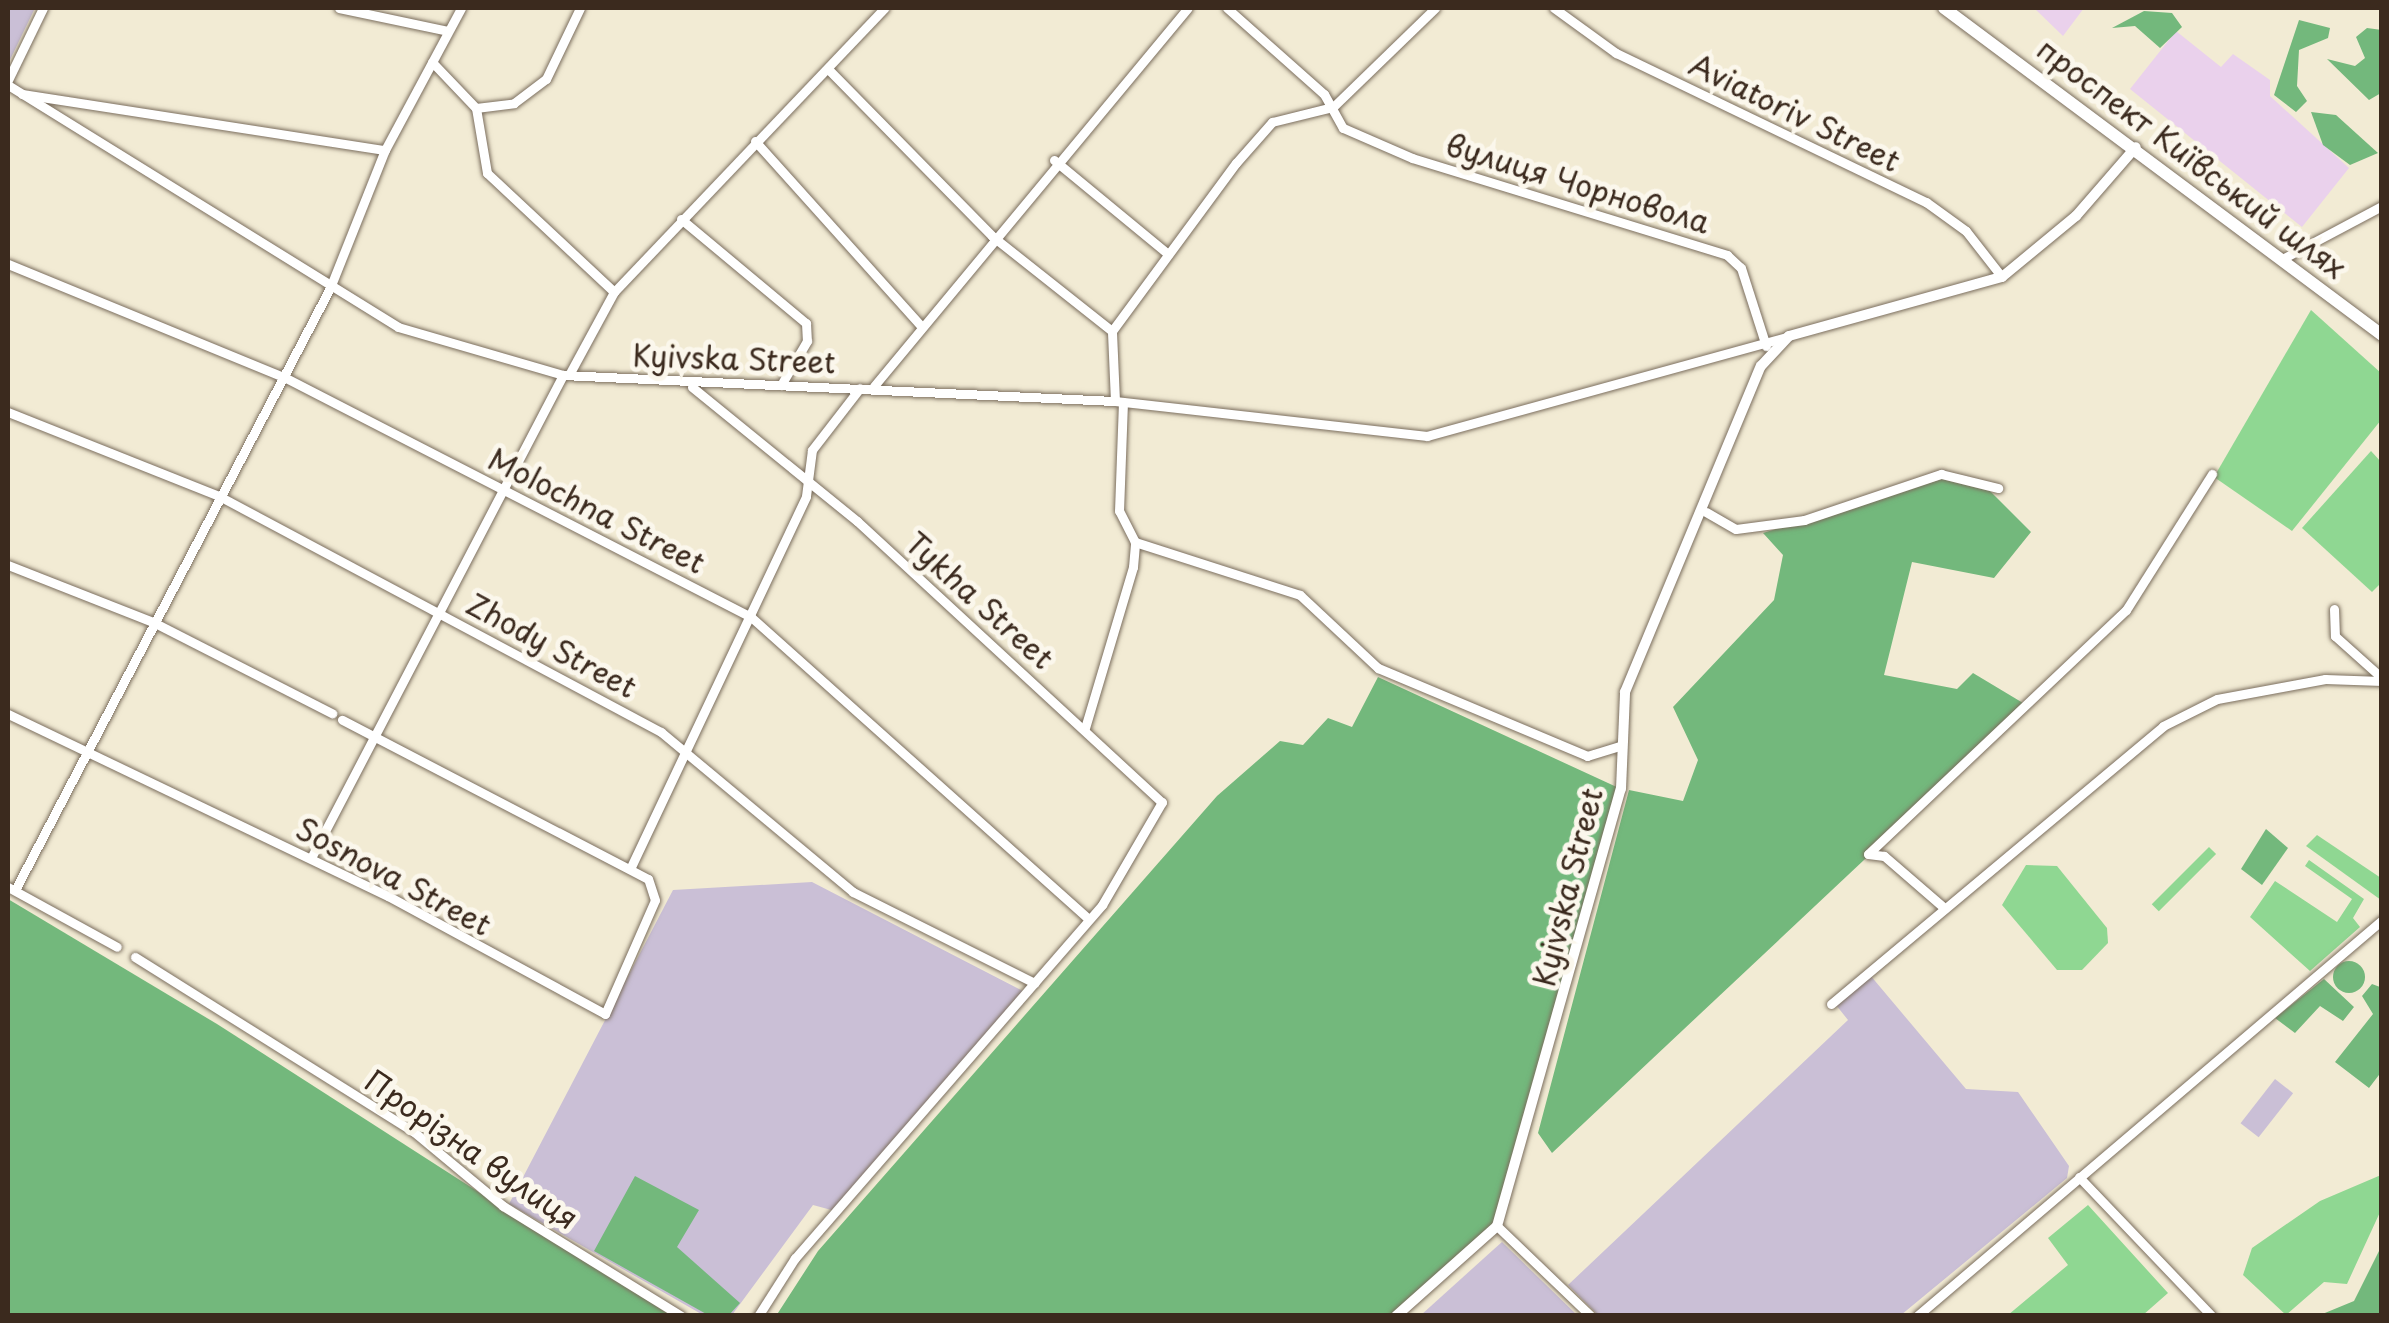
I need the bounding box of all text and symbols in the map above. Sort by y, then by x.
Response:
street label: проспект Київський шлях [2030,30,2354,286]
street label: Aviatoriv Street [1684,45,1906,179]
street label: вулиця Чорновола [1442,126,1714,240]
street label: Kyivska Street [630,336,838,380]
street label: Molochna Street [483,440,711,580]
street label: Tykha Street [898,524,1062,676]
street label: Zhody Street [461,585,643,705]
street label: Kyivska Street [1524,782,1610,992]
street label: Sosnova Street [290,809,498,943]
street label: Прорізна вулиця [358,1062,586,1236]

